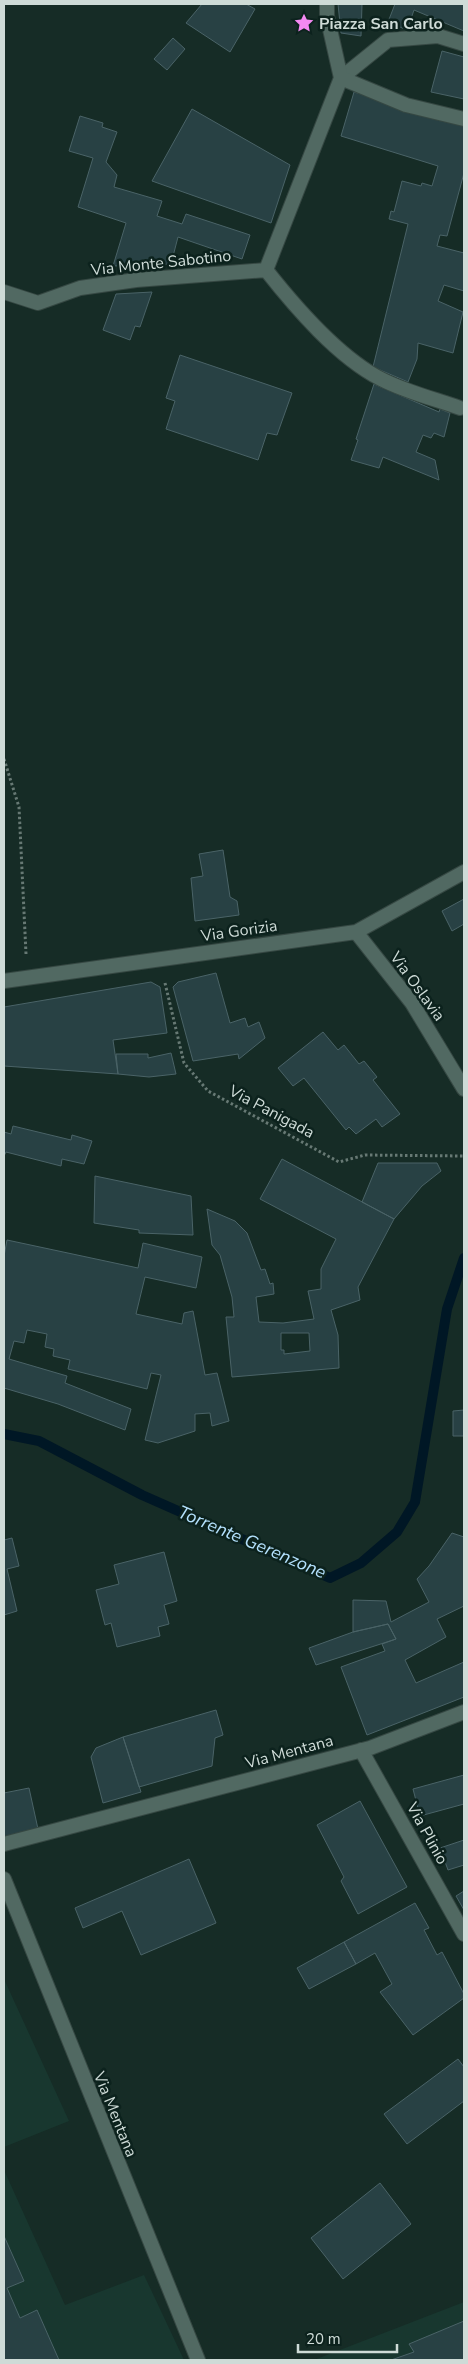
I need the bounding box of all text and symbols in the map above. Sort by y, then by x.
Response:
place icon: Piazza San Carlo [293,12,315,34]
place label: Piazza San Carlo [319,13,443,35]
street label: Via Monte Sabotino [89,245,232,281]
street label: Via Gorizia [199,915,279,947]
street label: Via Oslavia [384,947,450,1026]
street label: Via Panigada [224,1080,318,1144]
water label: Torrente Gerenzone [174,1500,330,1584]
street label: Via Mentana [242,1730,336,1775]
street label: Via Plinio [401,1798,453,1868]
street label: Via Mentana [88,2067,142,2160]
scale bar [298,2322,397,2354]
text: 20 m [306,2329,341,2349]

